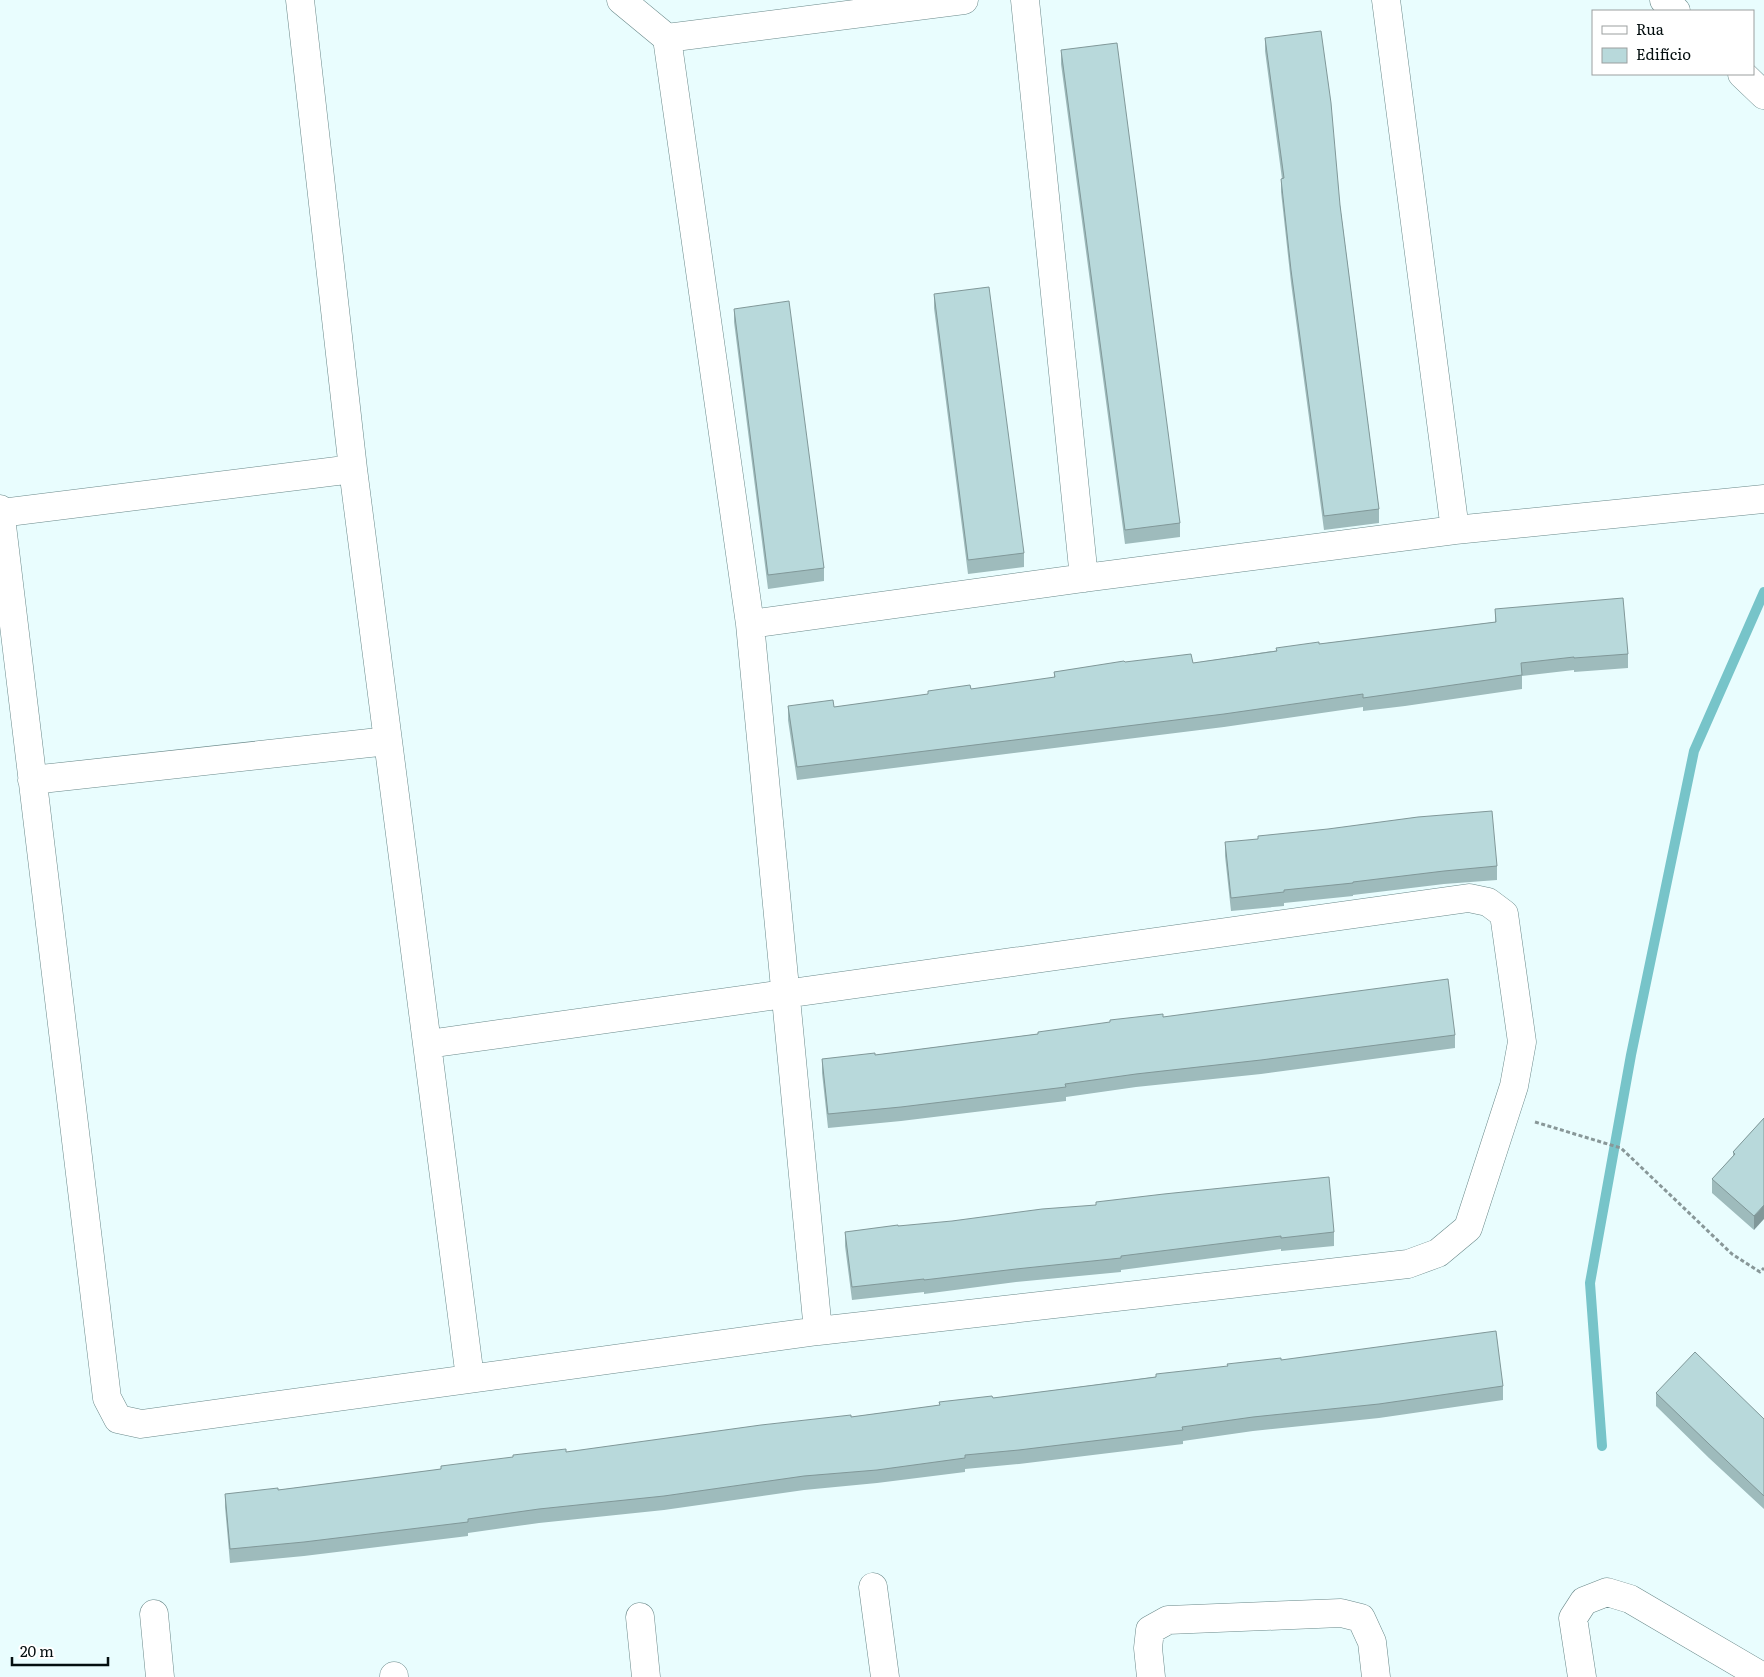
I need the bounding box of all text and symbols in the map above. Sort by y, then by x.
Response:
legend [1592,10,1754,75]
text: Rua [1636,17,1665,40]
text: Edifício [1636,42,1691,65]
scale bar [12,1634,109,1666]
text: 20 m [20,1639,54,1662]

